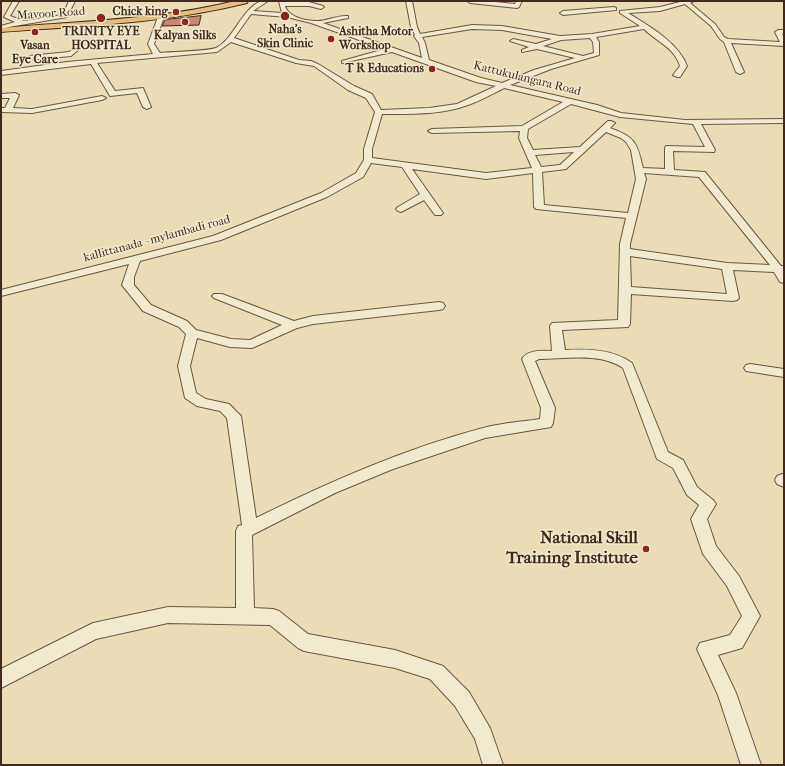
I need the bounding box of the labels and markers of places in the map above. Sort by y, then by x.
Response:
place label: Chick king [113,5,168,19]
marker: Chick king [171,7,181,17]
marker: Naha's Skin Clinic [279,10,291,22]
marker: TRINITY EYE HOSPITAL [95,12,107,24]
marker: Kalyan Silks [180,17,190,27]
place label: Naha's Skin Clinic [257,23,313,51]
place label: TRINITY EYE HOSPITAL [62,25,140,53]
place label: Ashitha Motor Workshop [339,25,413,53]
marker: Vasan Eye Care [30,27,40,37]
place label: Kalyan Silks [154,29,216,43]
marker: Ashitha Motor Workshop [326,34,336,44]
place label: Vasan Eye Care [12,39,58,67]
place label: T R Educations [346,62,424,76]
marker: T R Educations [427,64,437,74]
place label: National Skill Training Institute [506,529,638,569]
marker: National Skill Training Institute [641,544,651,554]

